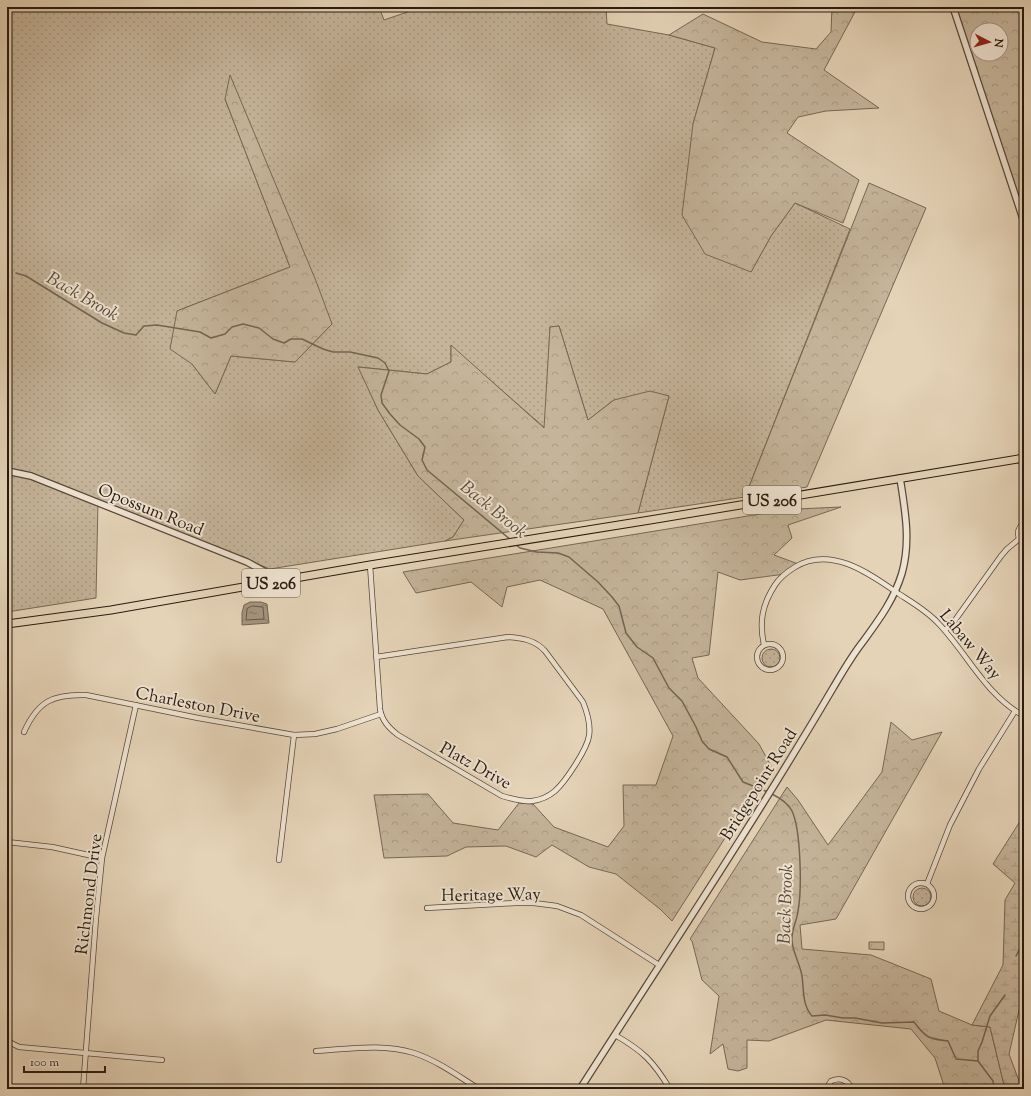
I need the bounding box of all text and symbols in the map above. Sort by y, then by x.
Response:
north arrow [969,22,1009,62]
text: N [990,37,1006,48]
water label: Back Brook [41,266,123,329]
water label: Back Brook [454,475,532,546]
street label: Opossum Road [94,479,207,543]
road number: US 206 [743,486,801,514]
road number: US 206 [242,569,300,597]
street label: Labaw Way [933,605,1006,686]
street label: Charleston Drive [133,682,262,730]
street label: Bridgepoint Road [716,724,804,846]
street label: Platz Drive [435,737,515,796]
street label: Richmond Drive [71,832,109,956]
water label: Back Brook [773,864,801,944]
street label: Heritage Way [441,883,542,909]
scale bar [24,1048,105,1074]
text: 100 m [30,1054,59,1072]

